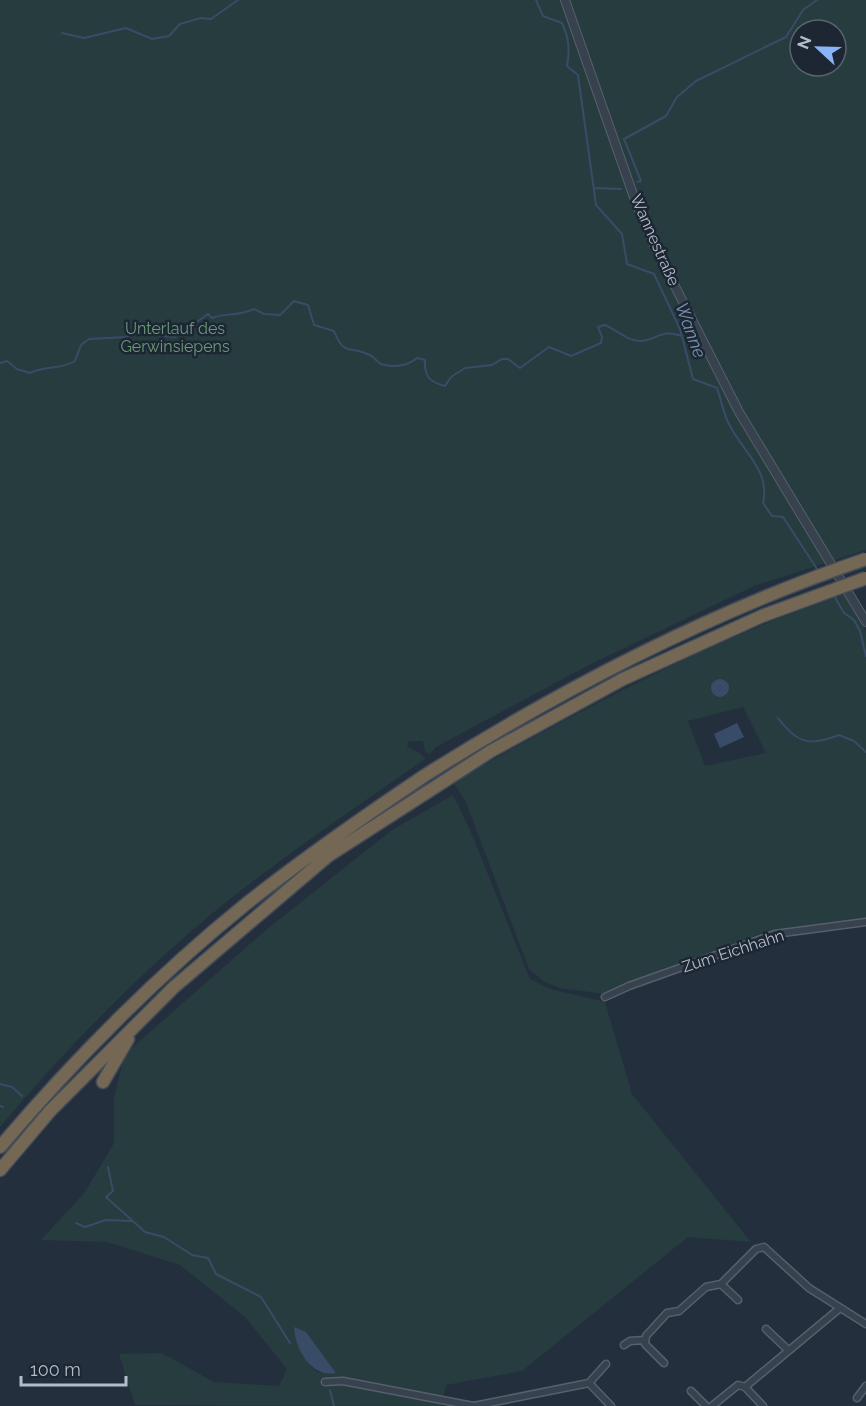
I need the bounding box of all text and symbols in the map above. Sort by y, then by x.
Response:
north arrow [788,18,848,78]
text: N [793,33,816,52]
street label: Wannestraße [626,191,684,289]
water label: Wanne [671,299,711,361]
park label: Unterlauf des Gerwinsiepens [120,319,230,356]
street label: Zum Eichhahn [680,926,786,976]
scale bar [21,1349,126,1387]
text: 100 m [30,1359,81,1380]

